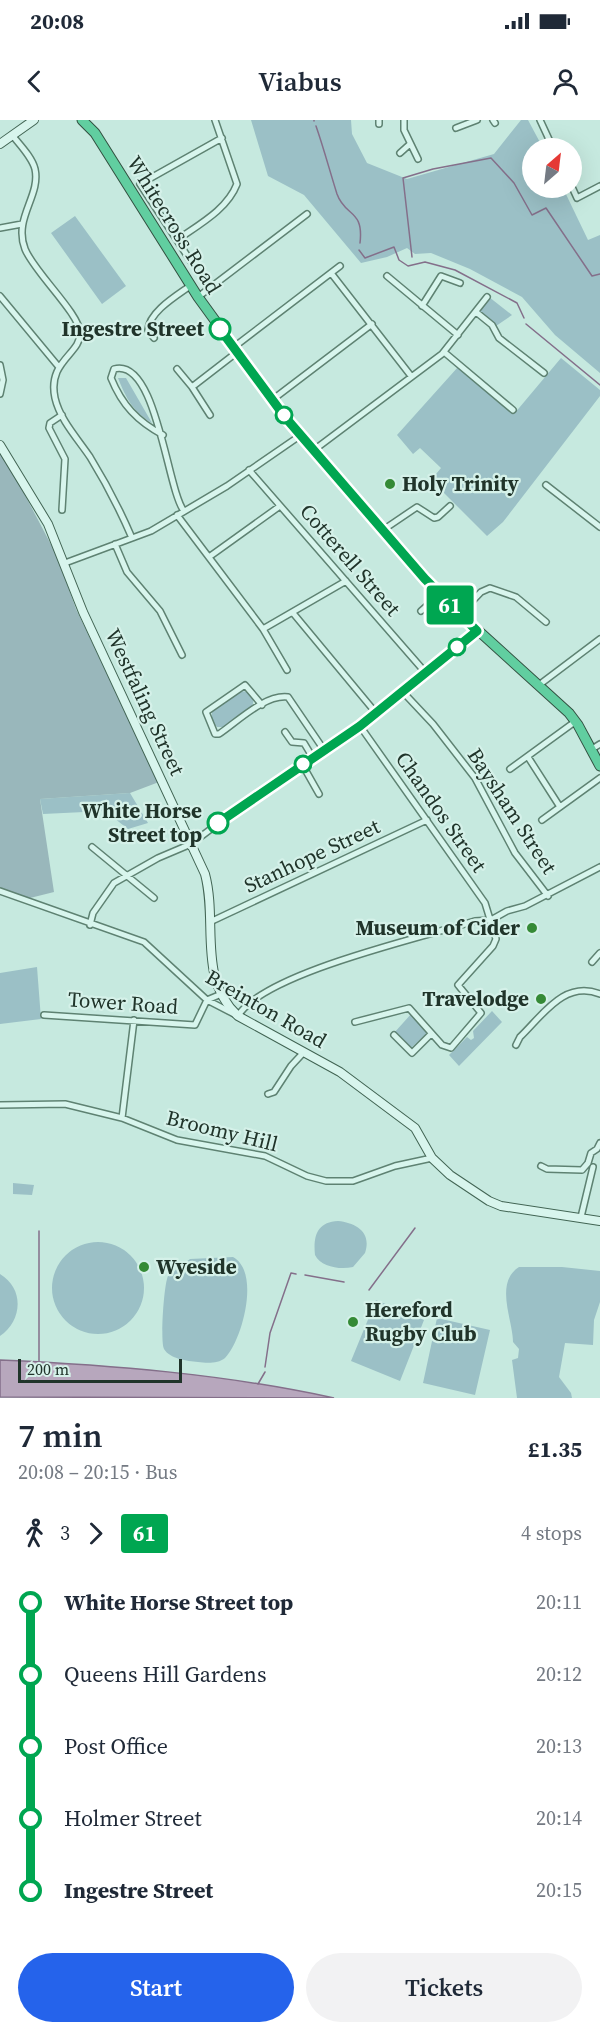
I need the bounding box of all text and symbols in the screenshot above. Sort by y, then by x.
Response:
text: 20:08 [30,6,84,36]
text: Viabus [258,63,342,100]
icon: back [18,65,51,98]
icon: person [549,65,582,98]
north arrow [522,138,582,198]
map controls [522,138,582,198]
street label: Whitecross Road [120,150,229,299]
place label: Ingestre Street [62,314,204,343]
marker: Ingestre Street [209,318,231,340]
unlabelled marker [275,406,293,424]
place label: Holy Trinity [402,469,520,498]
marker: Holy Trinity [383,477,397,491]
street label: Cotterell Street [294,497,407,622]
line badge: 61 [423,586,477,624]
text: 61 [439,591,461,620]
street label: Westfaling Street [99,624,192,780]
unlabelled marker [448,638,466,656]
street label: Baysham Street [461,742,564,879]
street label: Chandos Street [389,746,494,878]
unlabelled marker [294,755,312,773]
place label: White Horse Street top [82,796,202,849]
street label: Stanhope Street [239,811,385,900]
marker: White Horse Street top [207,812,229,834]
place label: Museum of Cider [355,913,520,942]
marker: Museum of Cider [525,921,539,935]
street label: Breinton Road [201,962,332,1055]
street label: Tower Road [67,984,179,1021]
place label: Travelodge [422,984,529,1013]
marker: Travelodge [534,992,548,1006]
street label: Broomy Hill [163,1103,281,1158]
place label: Wyeside [156,1252,237,1281]
marker: Wyeside [137,1260,151,1274]
place label: Hereford Rugby Club [365,1295,477,1348]
marker: Hereford Rugby Club [346,1315,360,1329]
scale bar [18,1356,182,1384]
text: 200 m [27,1358,69,1380]
text: 7 min [18,1413,103,1458]
text: £1.35 [528,1434,582,1464]
text: 20:08 – 20:15 · Bus [18,1458,177,1486]
icon: walk [18,1517,51,1550]
icon: forward [79,1517,112,1550]
text: 3 [60,1519,70,1547]
text: 61 [133,1519,156,1548]
text: 4 stops [521,1519,582,1547]
text: White Horse Street top [64,1587,293,1617]
text: 20:11 [536,1588,582,1616]
text: Queens Hill Gardens [64,1659,267,1689]
text: 20:12 [536,1660,582,1688]
text: Post Office [64,1731,168,1761]
text: 20:13 [536,1732,582,1760]
text: Holmer Street [64,1803,202,1833]
text: 20:14 [536,1804,582,1832]
text: Ingestre Street [64,1875,213,1905]
text: 20:15 [536,1876,582,1904]
button: Start [18,1953,294,2022]
button: Tickets [306,1953,582,2022]

